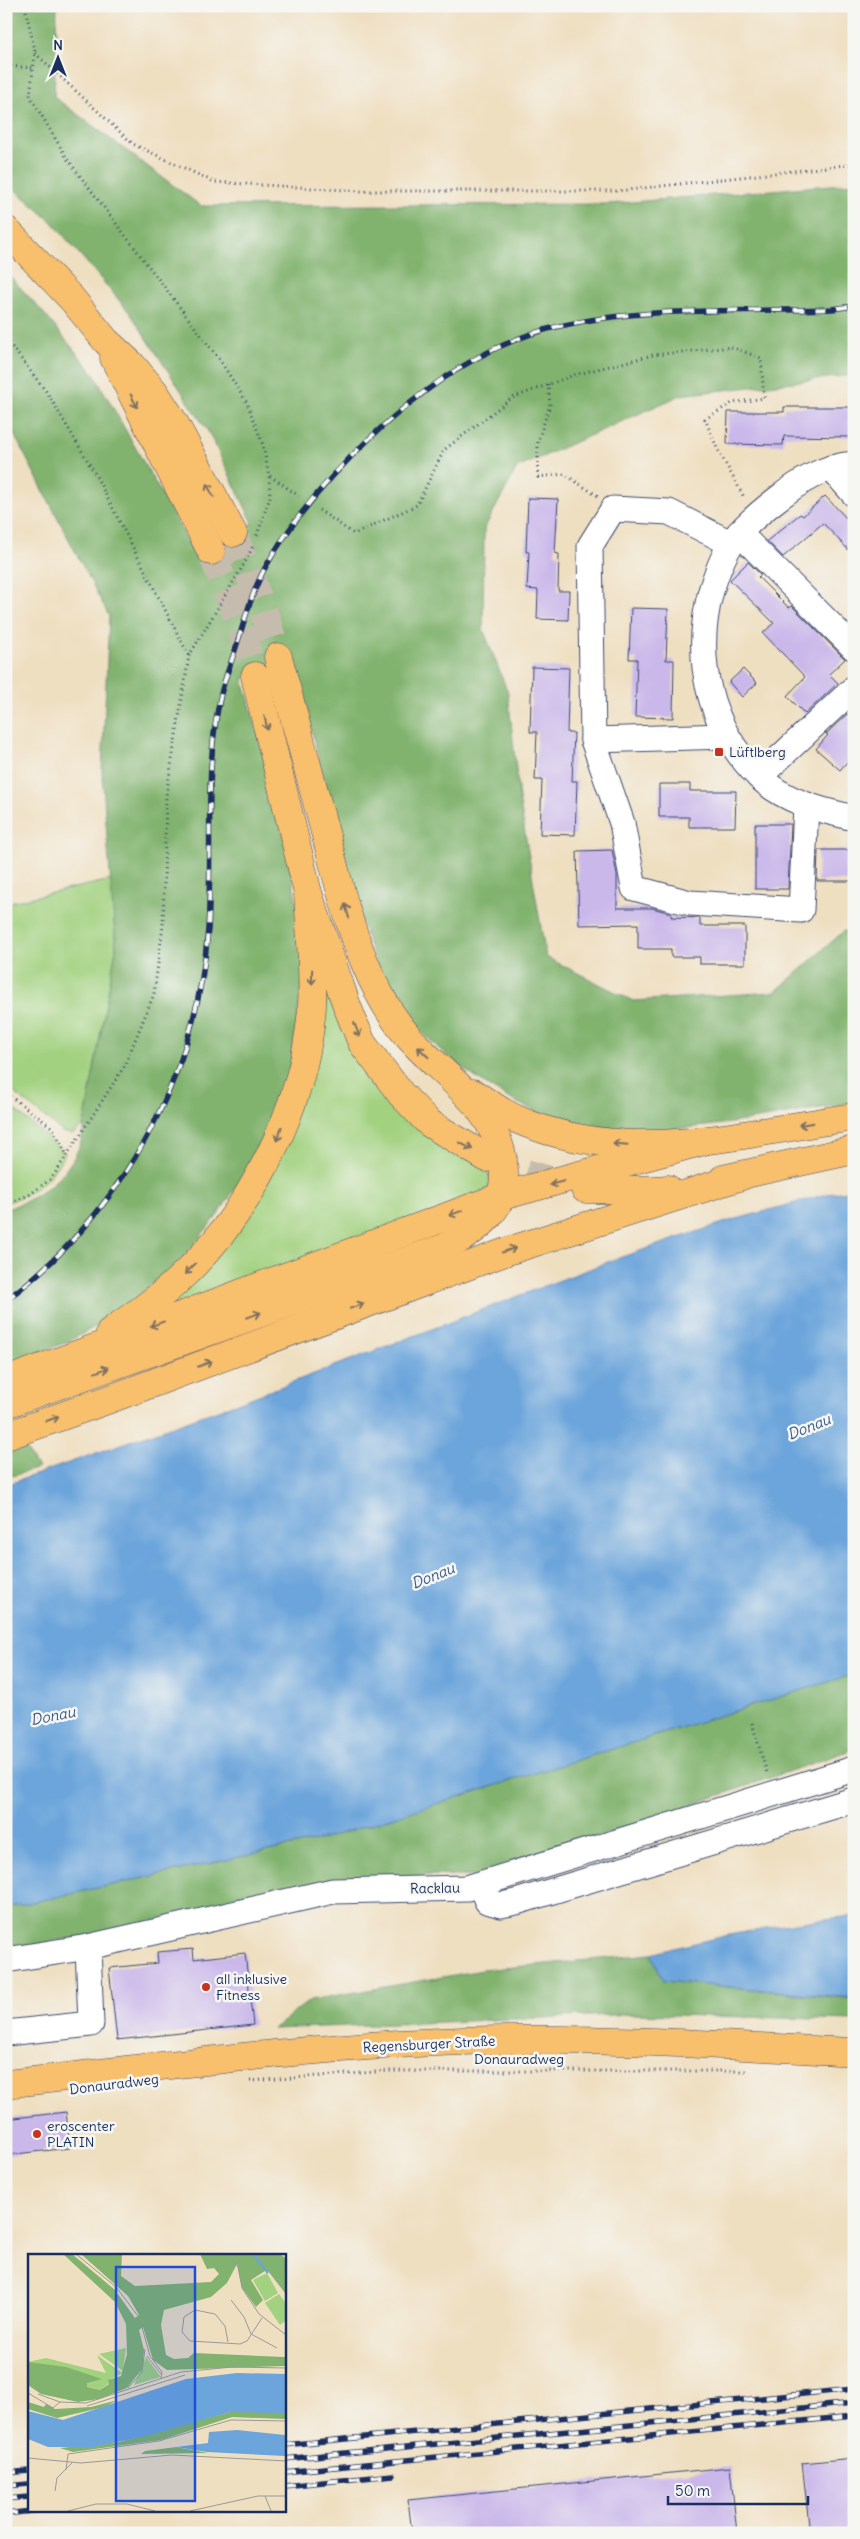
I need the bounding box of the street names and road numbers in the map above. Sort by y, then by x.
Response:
street label: Racklau [410,1879,460,1897]
street label: Regensburger Straße [362,2032,496,2056]
street label: Donauradweg [474,2050,564,2068]
street label: Donauradweg [68,2070,160,2098]

